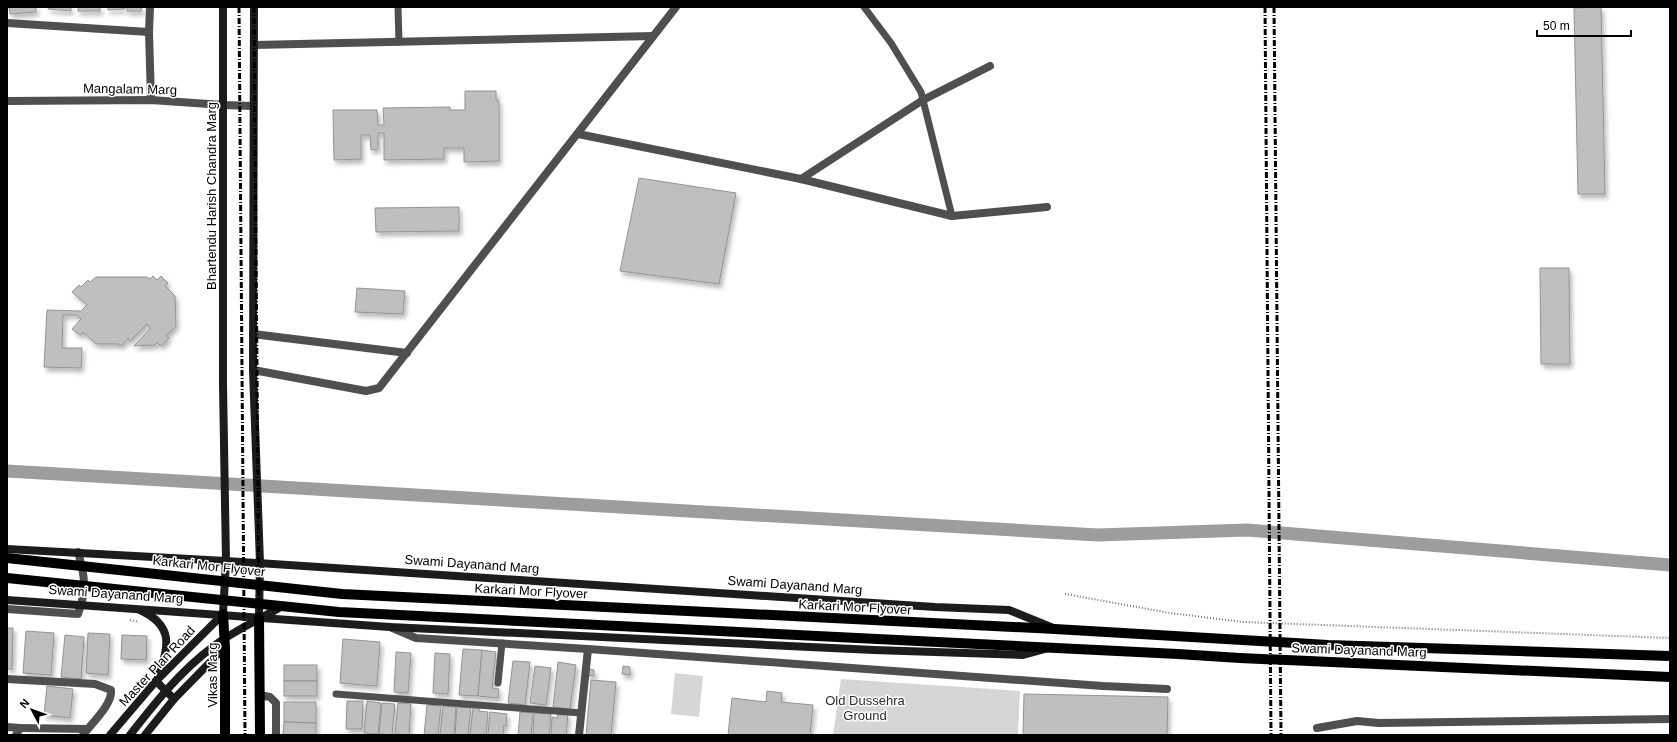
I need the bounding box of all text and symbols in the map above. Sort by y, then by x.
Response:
scale bar [1537,12,1631,38]
text: 50 m [1543,19,1570,33]
street label: Mangalam Marg [83,81,177,97]
street label: Bhartendu Harish Chandra Marg [204,102,219,290]
street label: Swami Dayanand Marg [404,552,540,576]
street label: Karkari Mor Flyover [152,553,267,579]
street label: Swami Dayanand Marg [727,573,863,597]
street label: Karkari Mor Flyover [474,581,589,601]
street label: Swami Dayanand Marg [48,582,184,606]
street label: Karkari Mor Flyover [798,597,913,617]
street label: Master Plan Road [116,623,198,709]
street label: Swami Dayanand Marg [1291,640,1427,660]
street label: Vikas Marg [205,643,220,707]
north arrow [12,690,52,730]
park label: Old Dussehra Ground [825,693,906,723]
text: N [17,696,32,710]

